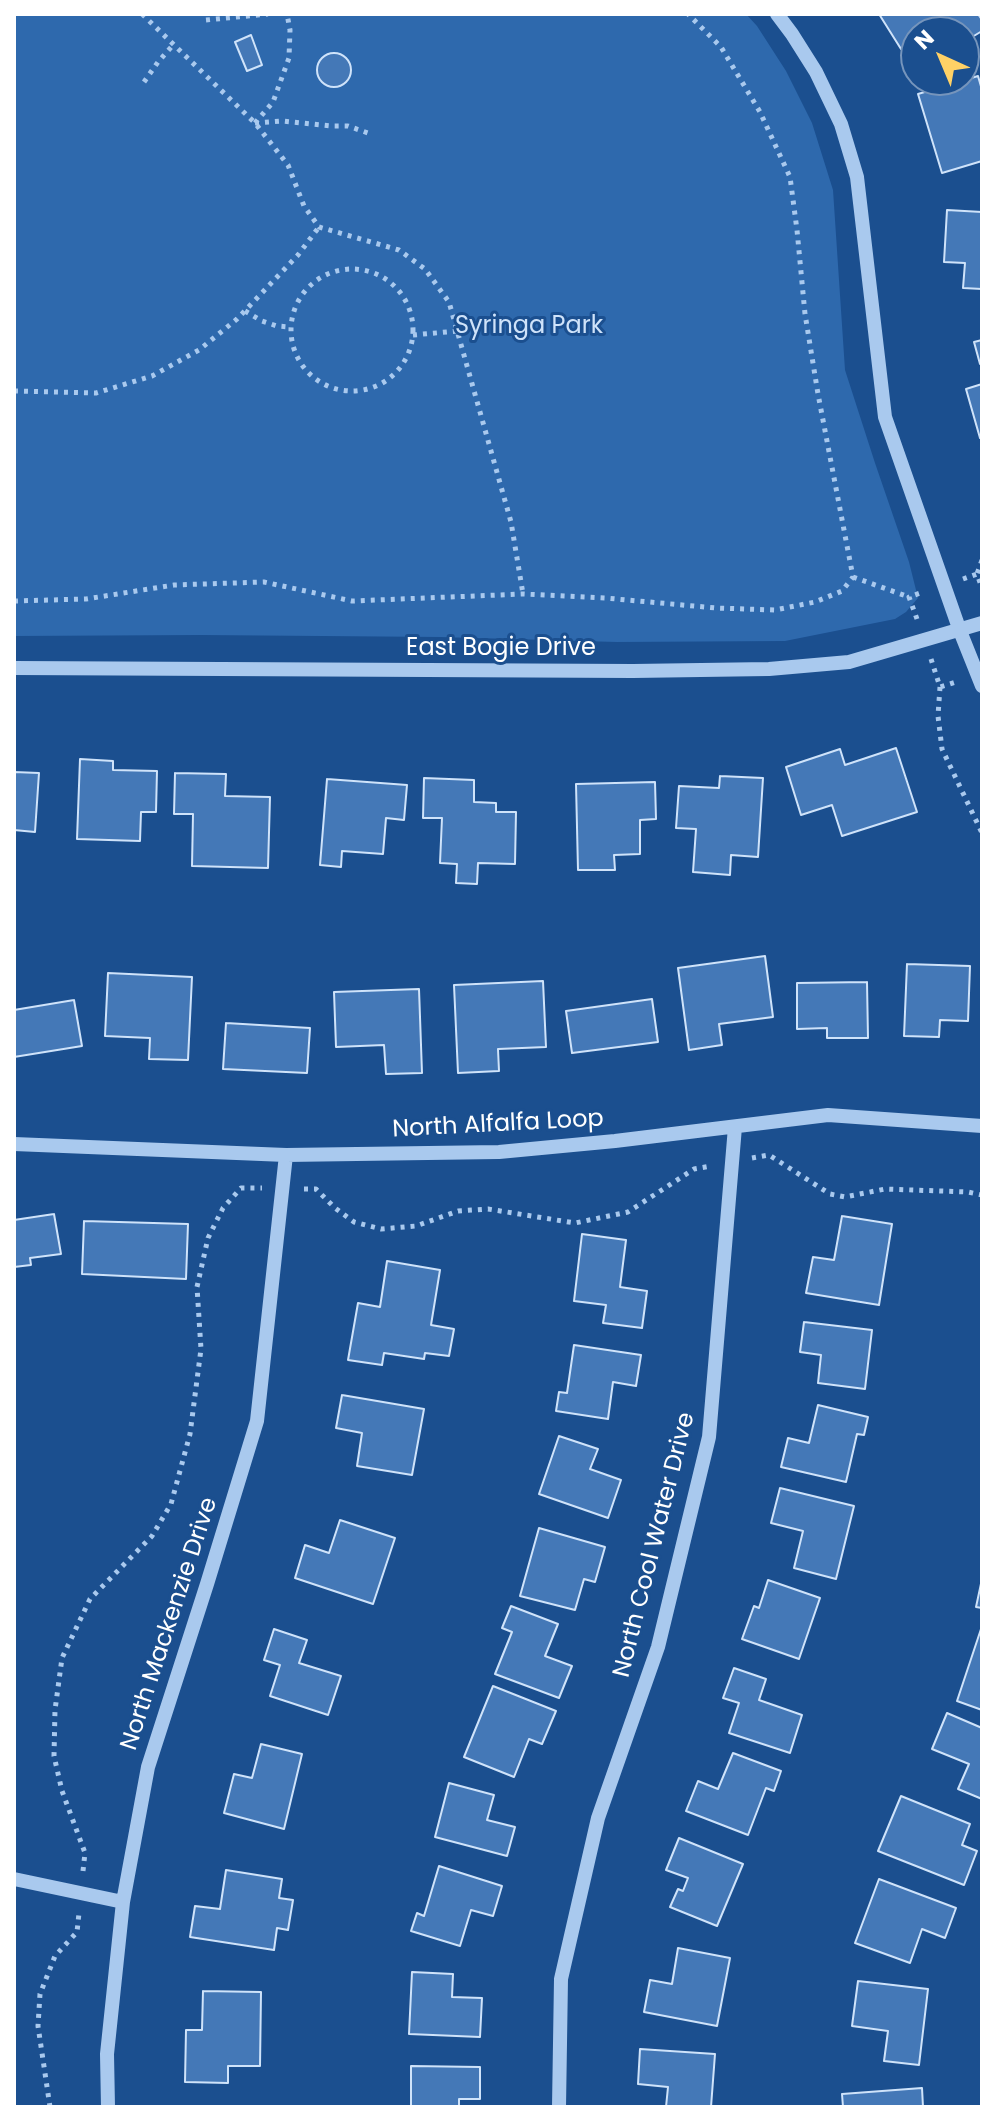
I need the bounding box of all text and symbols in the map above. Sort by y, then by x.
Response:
north arrow [900,16,980,96]
text: N [908,23,941,57]
park label: Syringa Park [455,313,603,341]
street label: East Bogie Drive [406,635,596,663]
street label: North Alfalfa Loop [392,1105,604,1145]
street label: North Cool Water Drive [608,1410,702,1680]
street label: North Mackenzie Drive [116,1494,224,1754]

